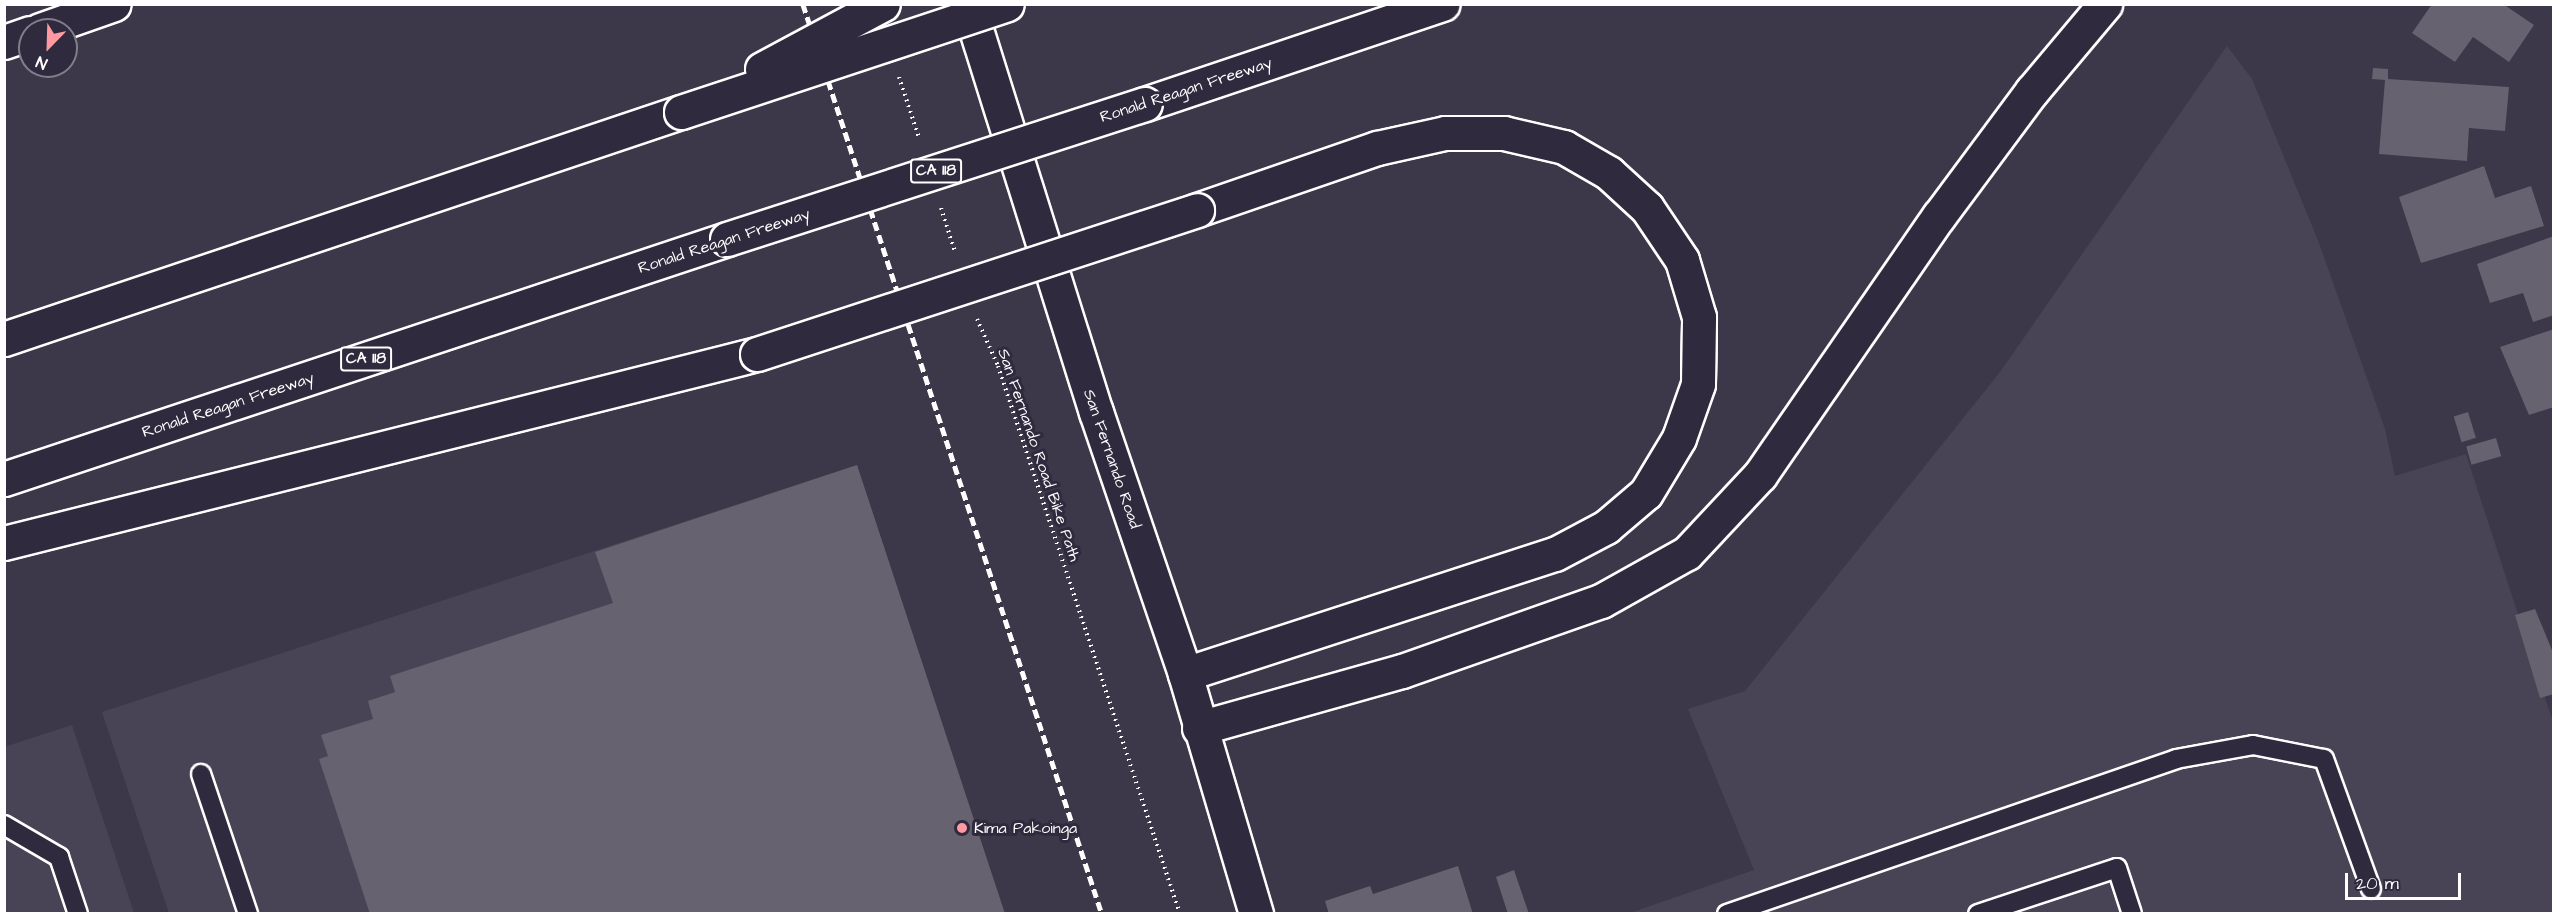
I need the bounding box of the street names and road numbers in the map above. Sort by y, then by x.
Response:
street label: Ronald Reagan Freeway [1098,53,1274,127]
road number: CA 118 [909,159,963,183]
street label: Ronald Reagan Freeway [636,204,812,278]
street label: San Fernando Road Bike Path [994,346,1084,564]
road number: CA 118 [339,347,393,371]
street label: Ronald Reagan Freeway [140,368,316,442]
street label: San Fernando Road [1079,387,1145,531]

